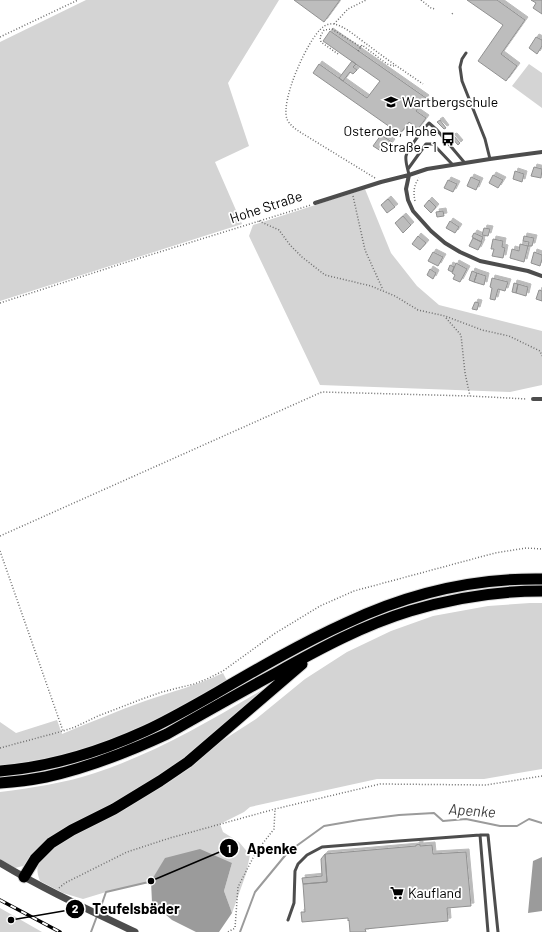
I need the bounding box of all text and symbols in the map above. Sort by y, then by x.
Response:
place label: Wartbergschule [402,93,498,110]
school or university icon: Wartbergschule [383,94,399,110]
place label: Osterode, Hohe Straße - 1 [344,122,437,155]
bus stop icon: Osterode, Hohe Straße - 1 [440,131,456,147]
street label: Hohe Straße [227,187,304,226]
water label: Apenke [448,799,496,821]
callout: Apenke [219,835,305,862]
text: Apenke [247,839,297,857]
text: 1 [227,841,231,855]
place label: Kaufland [408,884,462,901]
supermarket icon: Kaufland [389,885,405,901]
callout: Teufelsbäder [65,895,188,922]
text: Teufelsbäder [92,899,180,917]
text: 2 [72,901,79,915]

